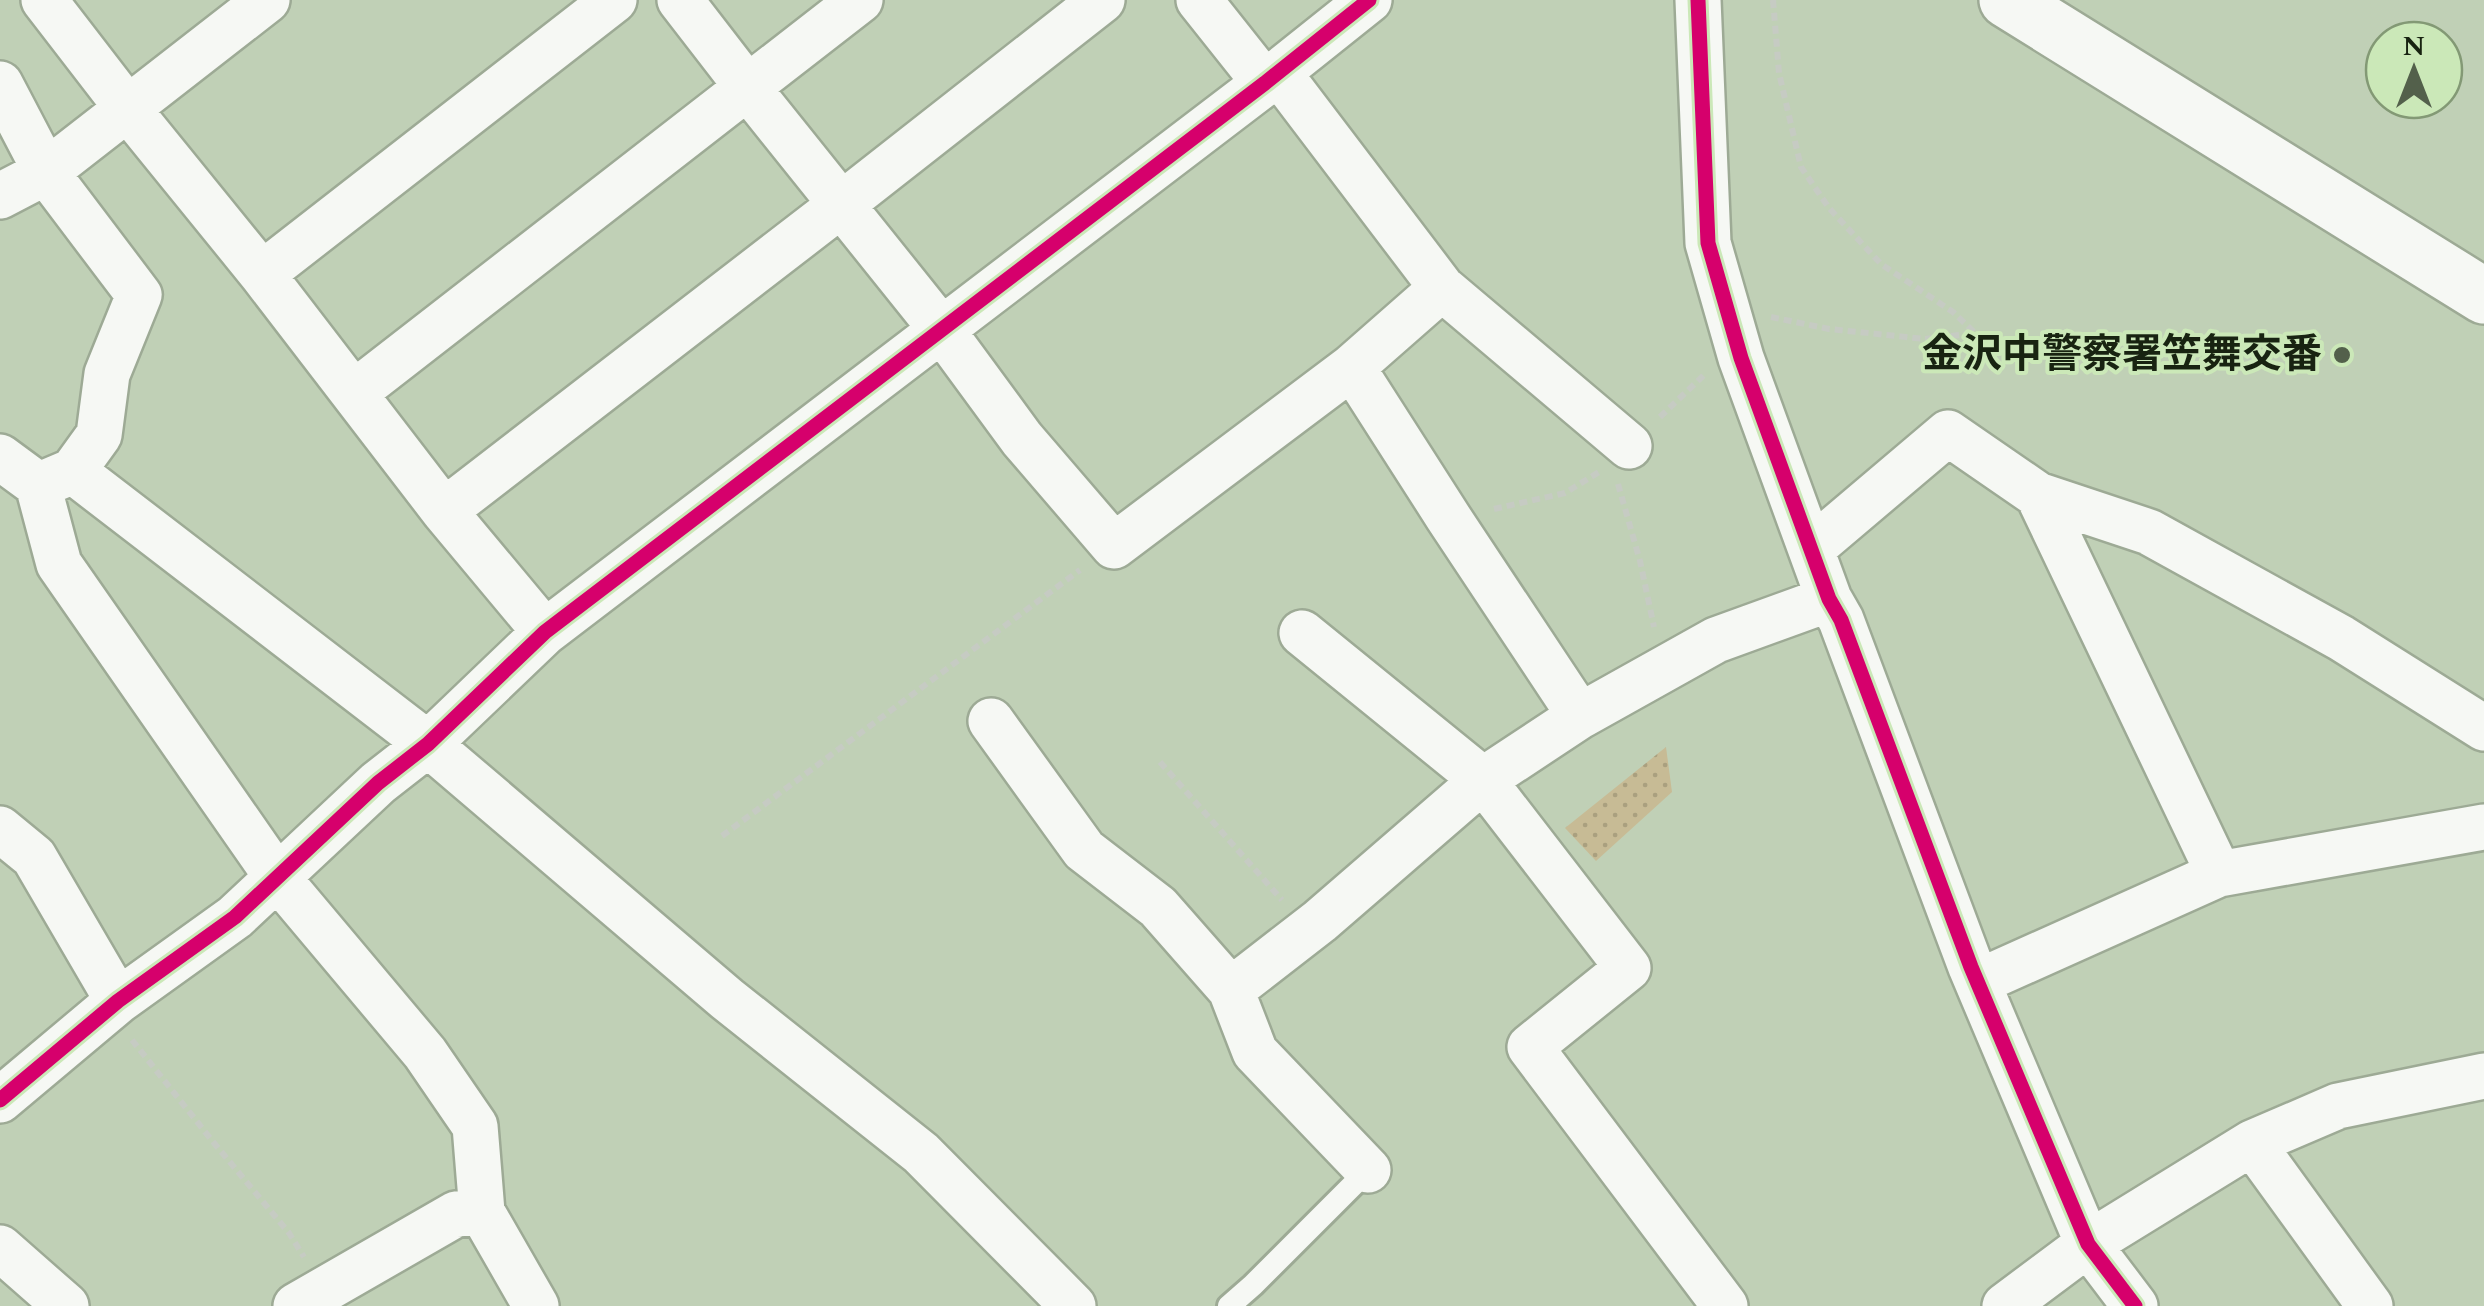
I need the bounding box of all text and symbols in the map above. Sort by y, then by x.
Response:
north arrow [2364,20,2464,120]
text: N [2403,25,2425,68]
place label: 金沢中警察署笠舞交番 [1922,325,2322,386]
marker: 金沢中警察署笠舞交番 [2331,344,2353,366]

